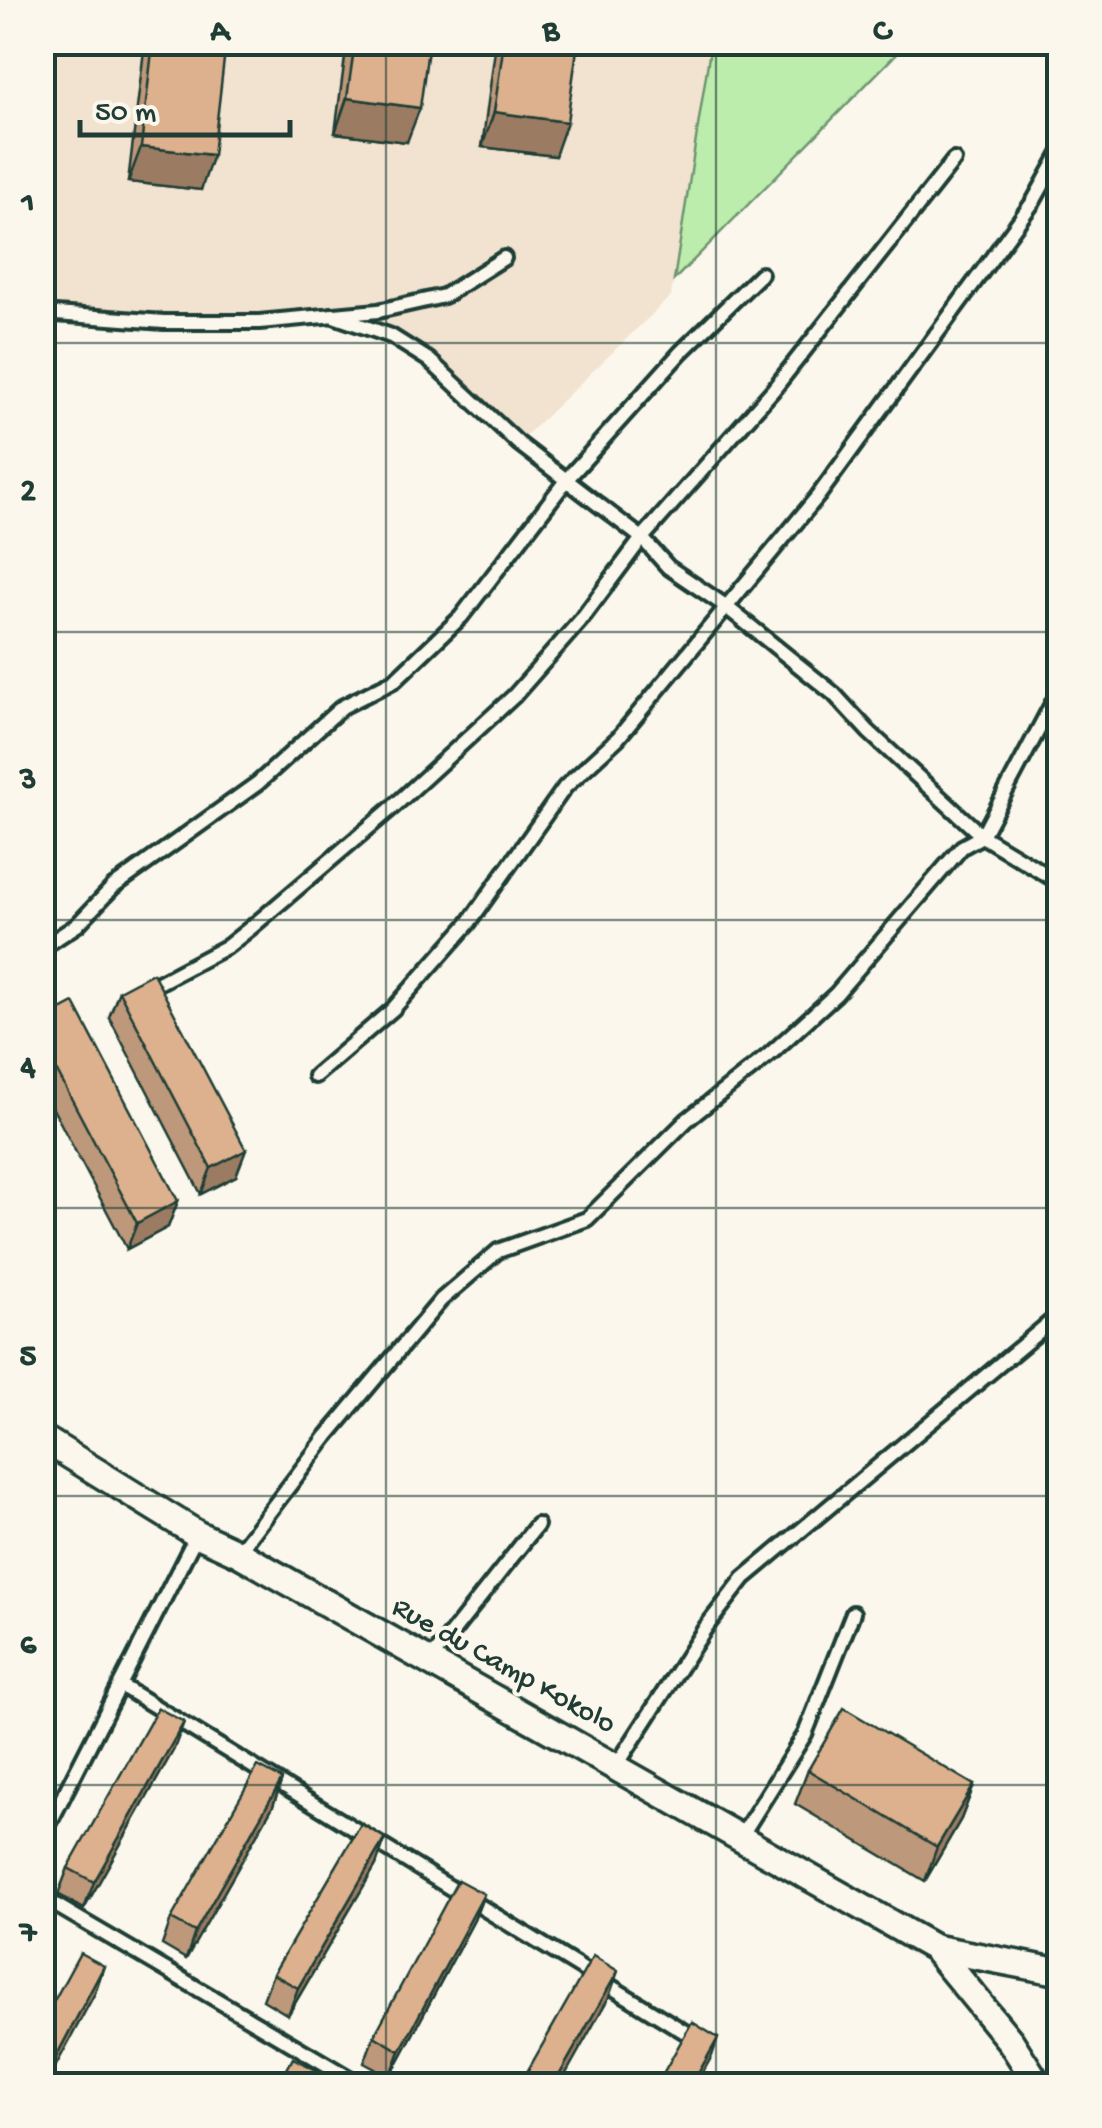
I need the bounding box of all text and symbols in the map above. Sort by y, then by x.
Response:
text: A [210,14,232,52]
text: B [542,14,561,52]
text: C [873,14,893,52]
scale bar [80,75,290,137]
text: 50 m [95,97,156,132]
text: 1 [21,186,34,224]
text: 2 [20,474,36,512]
text: 3 [19,762,36,800]
text: 4 [19,1050,36,1088]
text: 5 [20,1339,37,1377]
street label: Rue du Camp Kokolo [385,1591,621,1743]
text: 6 [20,1627,37,1665]
text: 7 [18,1915,38,1953]

